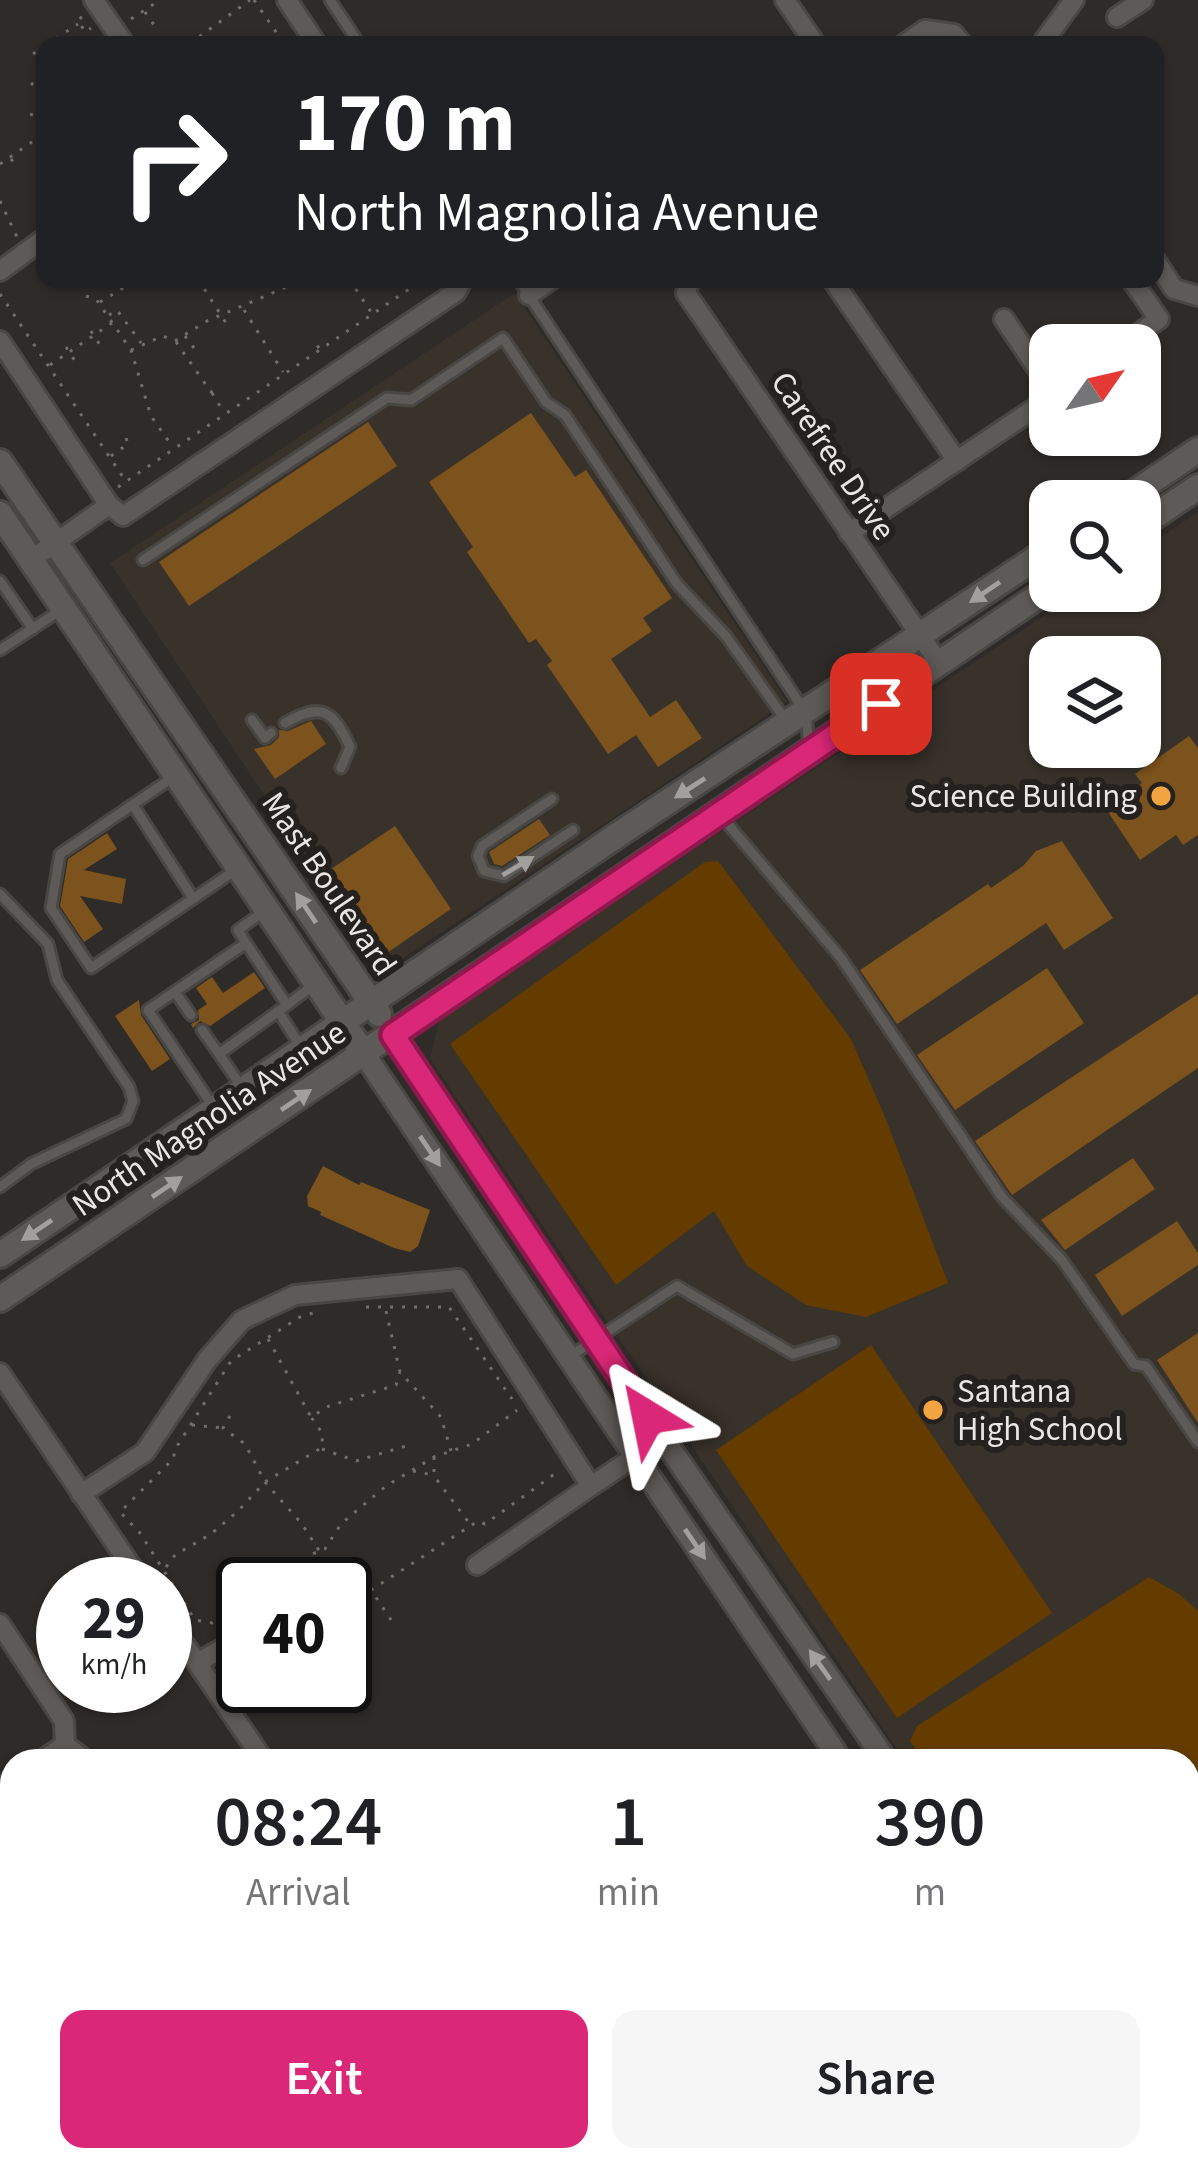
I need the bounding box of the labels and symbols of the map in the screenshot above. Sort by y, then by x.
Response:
north arrow [1029,324,1161,456]
street label: Carefree Drive [759,362,907,550]
one-way arrow [969,581,1002,603]
pin [830,653,932,755]
place label: Science Building [909,773,1137,820]
one-way arrow [674,776,706,798]
street label: Mast Boulevard [250,783,408,985]
marker: Science Building [1148,783,1174,809]
one-way arrow [501,856,535,877]
one-way arrow [295,892,318,924]
street label: North Magnolia Avenue [63,1010,355,1228]
one-way arrow [280,1090,312,1113]
one-way arrow [418,1135,441,1168]
one-way arrow [150,1177,183,1199]
one-way arrow [21,1218,54,1240]
position arrow [585,1354,711,1480]
place label: Santana High School [957,1368,1123,1453]
marker: Santana High School [920,1397,946,1423]
one-way arrow [683,1528,706,1560]
speed limit sign: 40 [216,1557,372,1713]
one-way arrow [809,1648,832,1681]

